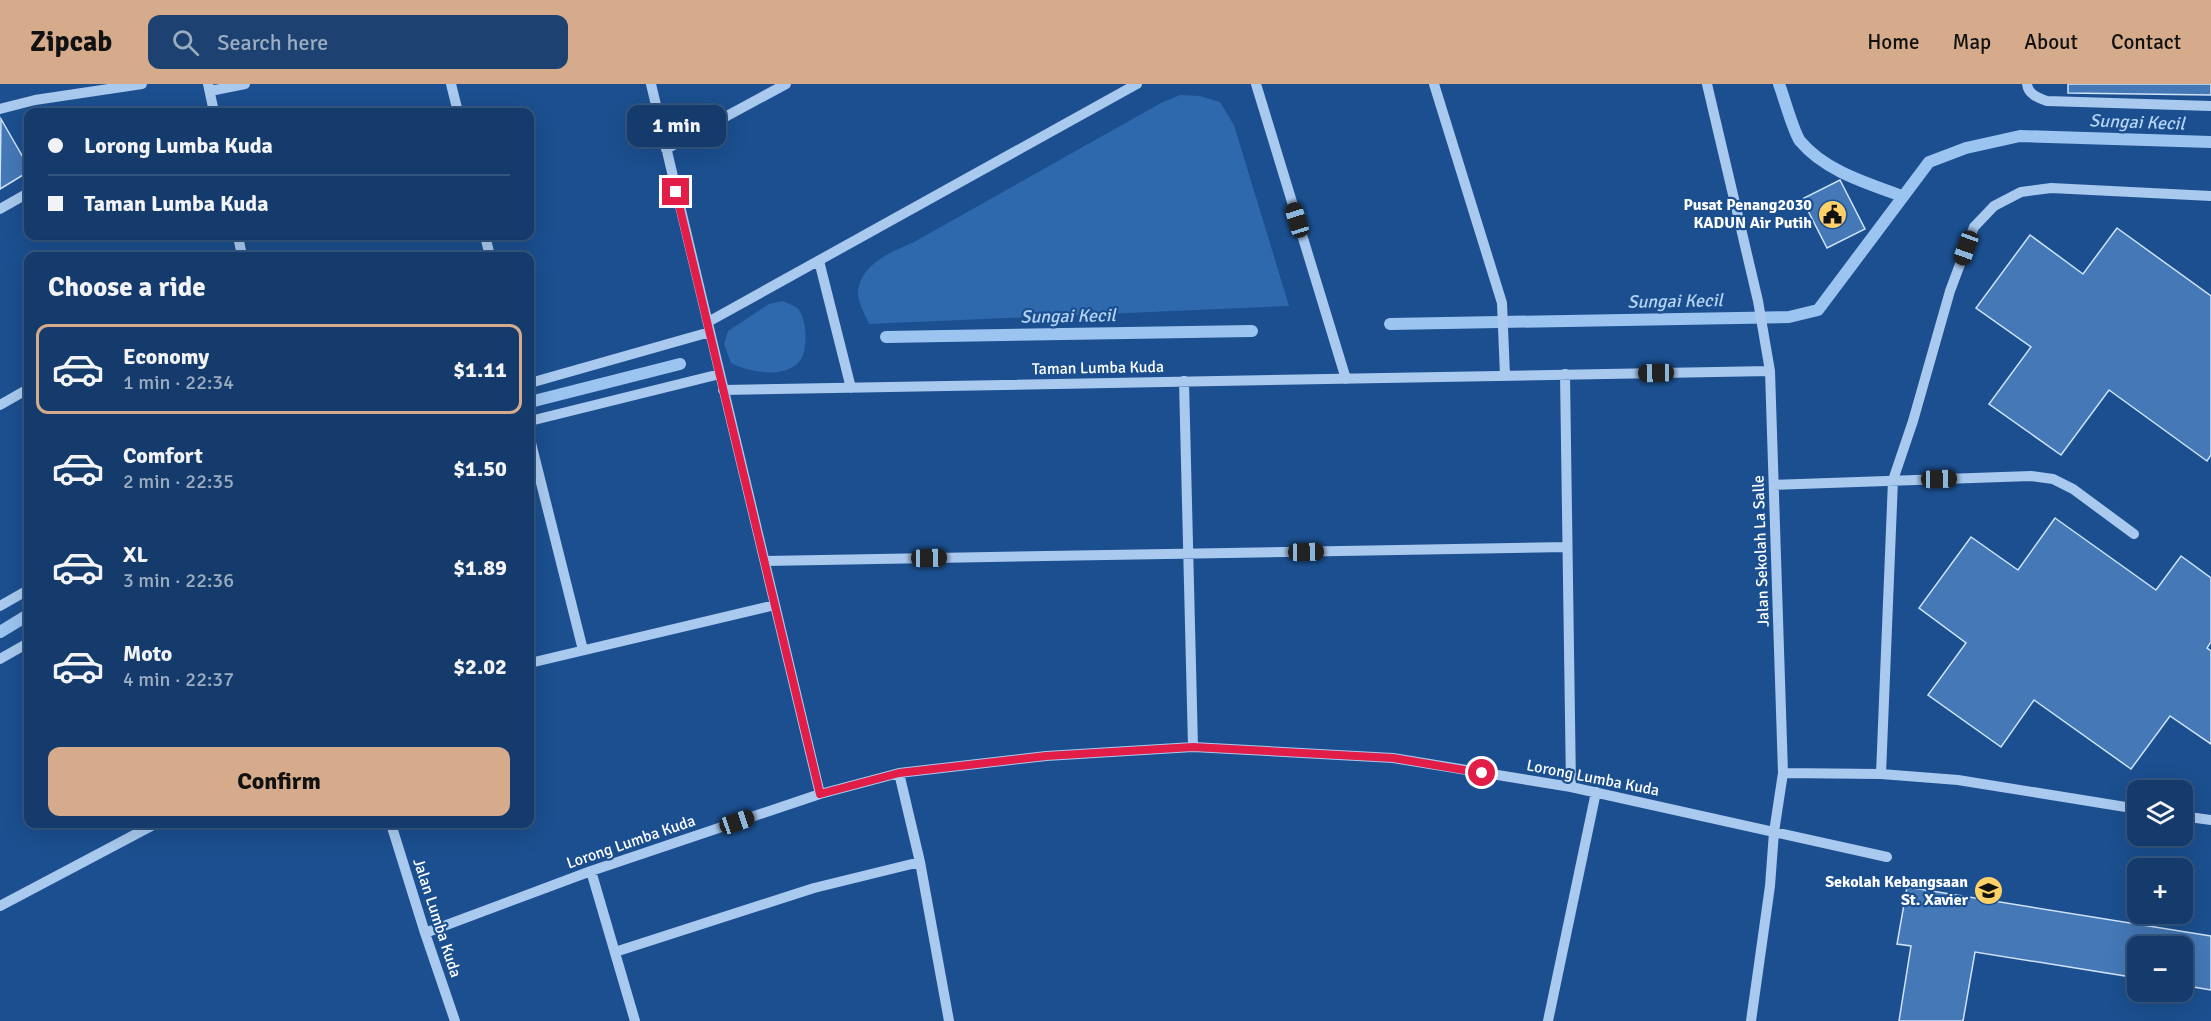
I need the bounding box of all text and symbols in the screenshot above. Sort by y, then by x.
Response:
search box [148,15,568,69]
text: Zipcab [30,25,112,59]
icon: search [169,26,202,59]
text: Search here [217,29,328,56]
text: Home [1867,29,1920,55]
text: Map [1953,29,1991,55]
text: About [2024,29,2078,55]
text: Contact [2111,29,2181,55]
callout: 1 min [626,105,726,147]
water label: Sungai Kecil [2089,109,2187,135]
text: 1 min [652,113,701,138]
text: Lorong Lumba Kuda [84,132,273,159]
route end [662,178,689,205]
text: Taman Lumba Kuda [84,190,268,217]
place label: Pusat Penang2030 KADUN Air Putih [1683,195,1812,233]
public building icon: Pusat Penang2030 KADUN Air Putih [1817,198,1849,230]
car [1283,200,1311,240]
car [1951,228,1981,268]
text: Choose a ride [48,271,206,304]
water label: Sungai Kecil [1627,289,1725,313]
water label: Sungai Kecil [1020,304,1118,328]
icon: car [51,342,105,396]
text: Economy [123,343,209,370]
text: $1.11 [453,356,507,383]
street label: Taman Lumba Kuda [1032,357,1164,379]
car [1638,364,1674,382]
text: 1 min · 22:34 [123,370,234,395]
icon: car [51,441,105,495]
text: Comfort [123,442,203,469]
text: $1.50 [453,455,507,482]
text: 2 min · 22:35 [123,469,234,494]
car [1921,470,1957,488]
street label: Jalan Sekolah La Salle [1748,475,1774,627]
icon: car [51,540,105,594]
text: XL [123,541,148,568]
car [1288,543,1324,561]
car [911,549,947,567]
text: $1.89 [453,554,507,581]
text: 3 min · 22:36 [123,568,234,593]
icon: car [51,639,105,693]
text: Moto [123,640,172,667]
text: $2.02 [453,653,507,680]
text: 4 min · 22:37 [123,667,234,692]
button: Confirm [48,747,510,816]
street label: Lorong Lumba Kuda [1525,755,1661,801]
route start [1468,759,1495,786]
map controls [2127,780,2193,1002]
button: layers [2127,780,2193,846]
car [717,808,757,836]
street label: Lorong Lumba Kuda [564,811,698,873]
street label: Jalan Lumba Kuda [408,856,466,980]
button: + [2127,858,2193,924]
place label: Sekolah Kebangsaan St. Xavier [1825,872,1969,910]
school or university icon: Sekolah Kebangsaan St. Xavier [1973,875,2005,907]
button: − [2127,936,2193,1002]

